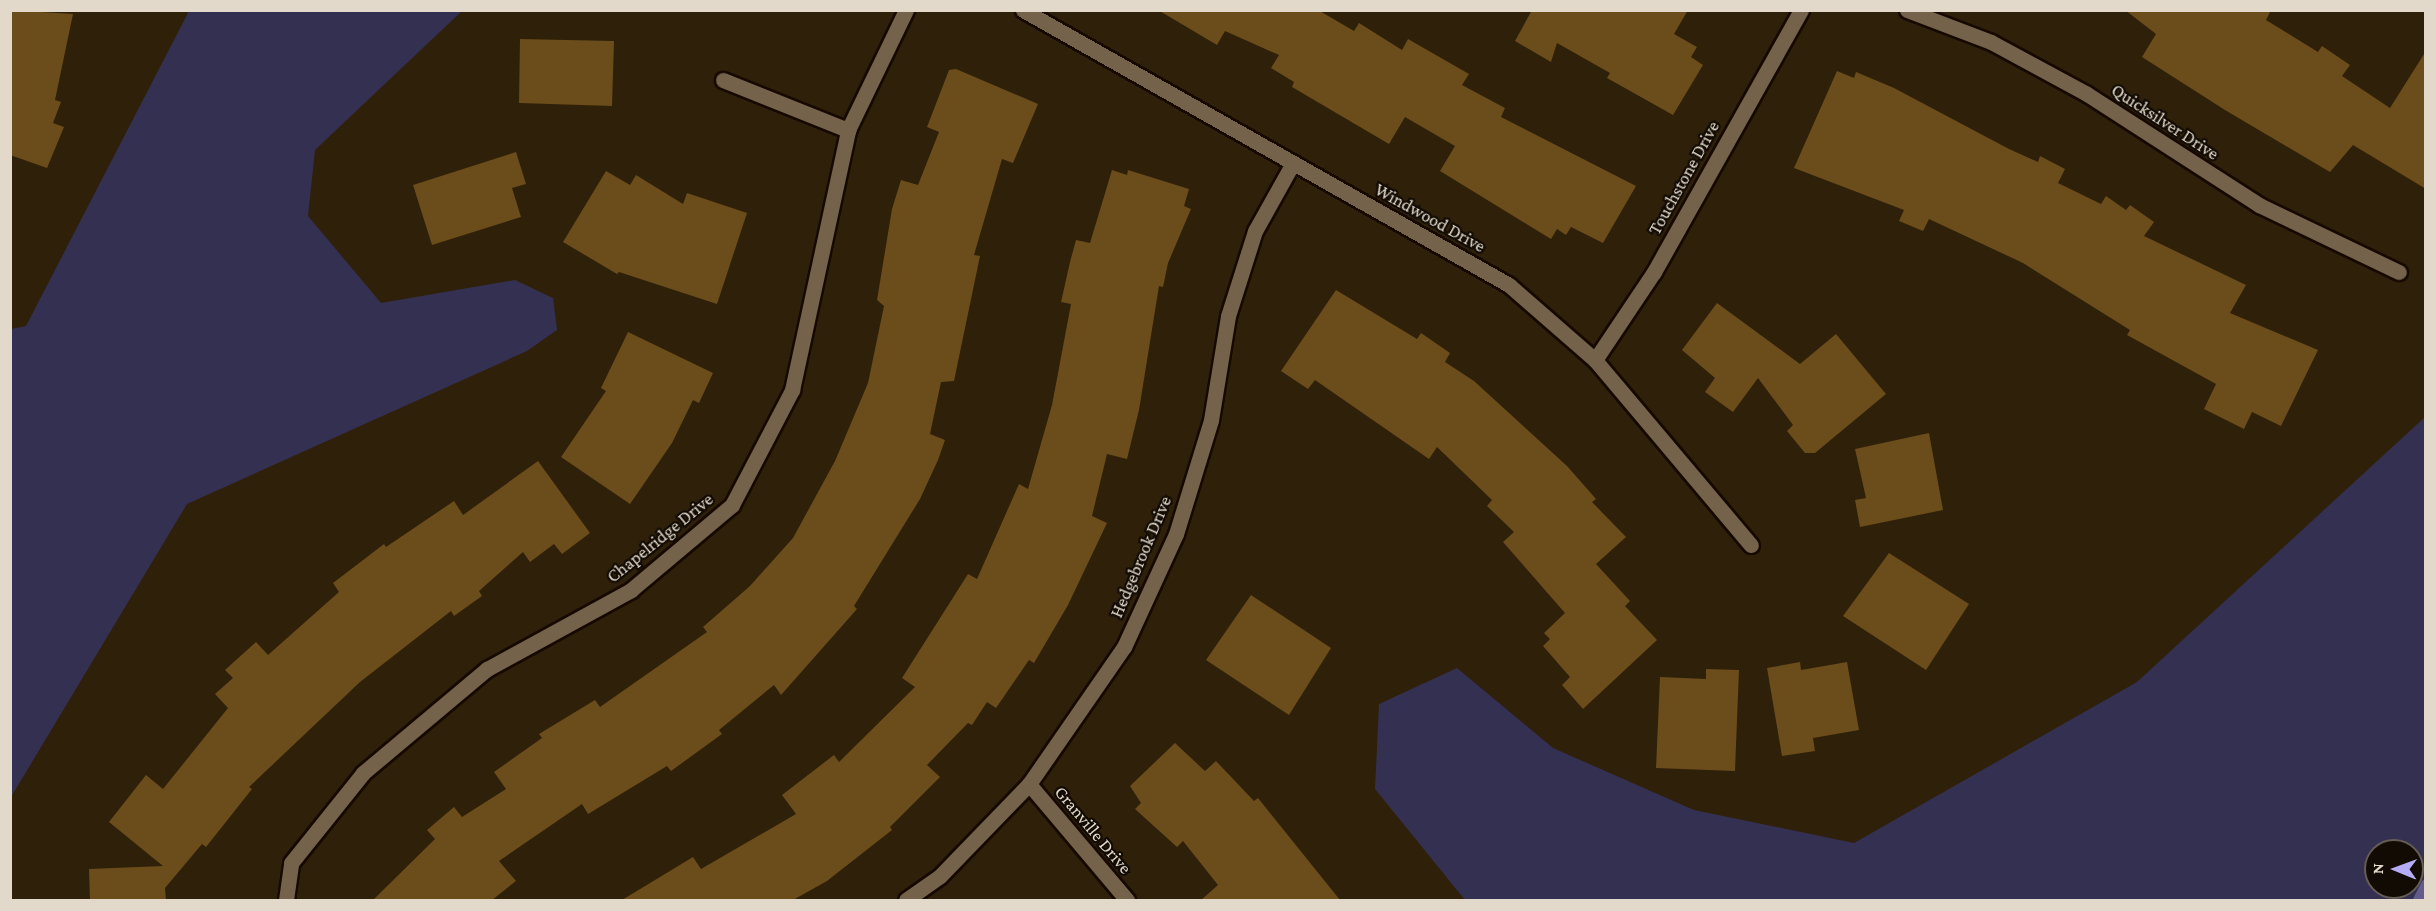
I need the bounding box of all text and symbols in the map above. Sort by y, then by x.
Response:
street label: Quicksilver Drive [2107,79,2223,165]
street label: Touchstone Drive [1644,117,1724,239]
street label: Windwood Drive [1371,179,1489,257]
street label: Chapelridge Drive [603,489,717,587]
street label: Hedgebrook Drive [1106,493,1176,621]
street label: Granville Drive [1050,782,1136,878]
north arrow [2364,839,2424,899]
text: N [2369,863,2386,874]

